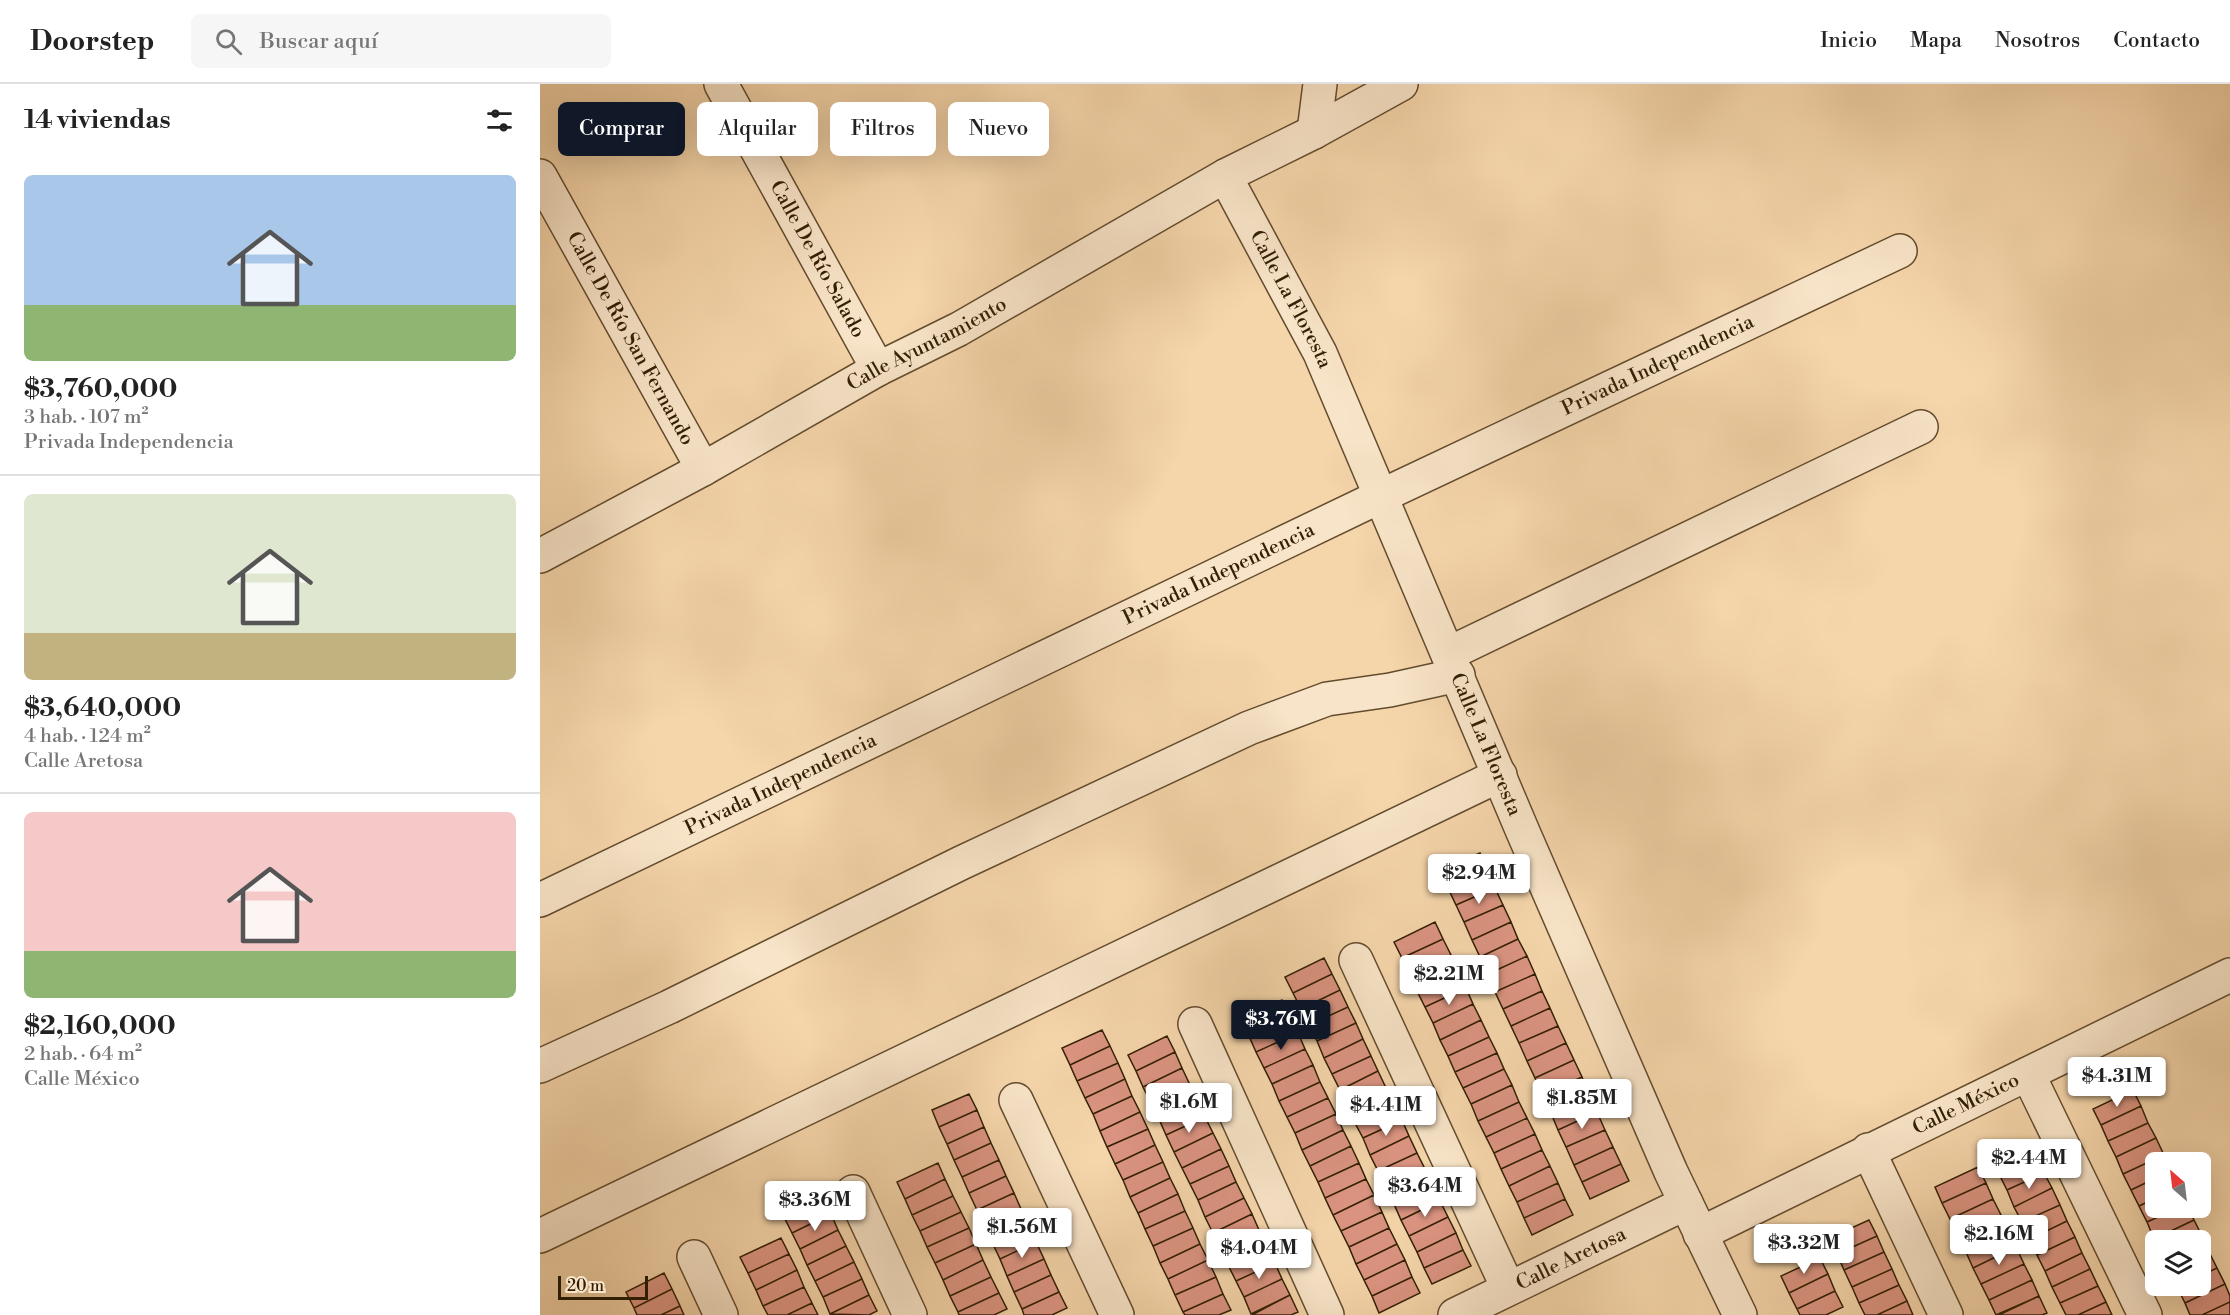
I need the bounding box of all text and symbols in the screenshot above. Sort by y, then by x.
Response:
search box [191,14,611,68]
text: Doorstep [30,24,155,59]
icon: search [212,25,245,58]
text: Buscar aquí [260,28,378,55]
text: Inicio [1820,28,1877,54]
text: Mapa [1910,28,1962,54]
text: Nosotros [1995,28,2080,54]
text: Contacto [2113,28,2200,54]
chip: Comprar [558,102,685,156]
chip: Alquilar [697,102,818,156]
chip: Filtros [830,102,936,156]
chip: Nuevo [948,102,1049,156]
text: 14 viviendas [24,104,171,136]
icon: filters [483,104,516,137]
street label: Calle De Río Salado [764,176,871,342]
icon: home [216,214,324,322]
street label: Calle La Floresta [1244,226,1338,373]
street label: Calle De Río San Fernando [561,227,700,450]
street label: Calle Ayuntamiento [842,292,1011,397]
street label: Privada Independencia [1558,309,1759,421]
text: $3,760,000 [24,373,177,405]
text: 3 hab. · 107 m² [24,405,148,430]
text: Privada Independencia [24,430,234,455]
street label: Privada Independencia [1119,517,1320,631]
icon: home [216,533,324,641]
street label: Calle La Floresta [1445,669,1528,820]
text: $3,640,000 [24,692,181,724]
text: 4 hab. · 124 m² [24,724,151,749]
street label: Privada Independencia [681,727,881,841]
text: Calle Aretosa [24,749,143,774]
icon: home [216,851,324,959]
pin: $2.94M [1430,854,1528,905]
text: $2.94M [1442,861,1516,886]
pin: $2.21M [1400,955,1498,1006]
text: $2.21M [1414,962,1484,987]
pin: $3.76M [1232,1000,1330,1051]
text: $3.76M [1245,1007,1317,1032]
text: $2,160,000 [24,1010,176,1042]
text: 2 hab. · 64 m² [24,1042,142,1067]
pin: $4.31M [2068,1057,2166,1108]
text: $4.31M [2082,1064,2152,1089]
text: Calle México [24,1067,140,1092]
street label: Calle México [1908,1067,2023,1141]
pin: $1.85M [1533,1079,1631,1130]
pin: $1.6M [1147,1083,1231,1134]
pin: $4.41M [1337,1086,1435,1137]
text: $1.85M [1547,1086,1617,1111]
text: $1.6M [1160,1090,1218,1115]
text: $4.41M [1350,1093,1422,1118]
pin: $2.44M [1980,1139,2078,1190]
text: $2.44M [1991,1146,2067,1171]
north arrow [2145,1152,2211,1218]
map controls [2145,1152,2211,1296]
pin: $3.64M [1376,1167,1474,1218]
text: $3.64M [1388,1174,1462,1199]
pin: $3.36M [766,1181,864,1232]
text: $3.36M [779,1188,851,1213]
pin: $1.56M [973,1208,1071,1259]
text: $1.56M [987,1215,1057,1240]
pin: $2.16M [1950,1215,2048,1266]
street label: Calle Aretosa [1512,1221,1631,1296]
text: $2.16M [1964,1222,2034,1247]
pin: $3.32M [1755,1224,1853,1275]
pin: $4.04M [1210,1229,1308,1280]
button: layers [2145,1230,2211,1296]
text: $3.32M [1768,1231,1840,1256]
text: $4.04M [1220,1236,1298,1261]
scale bar [558,1273,648,1300]
text: 20 m [567,1276,604,1296]

